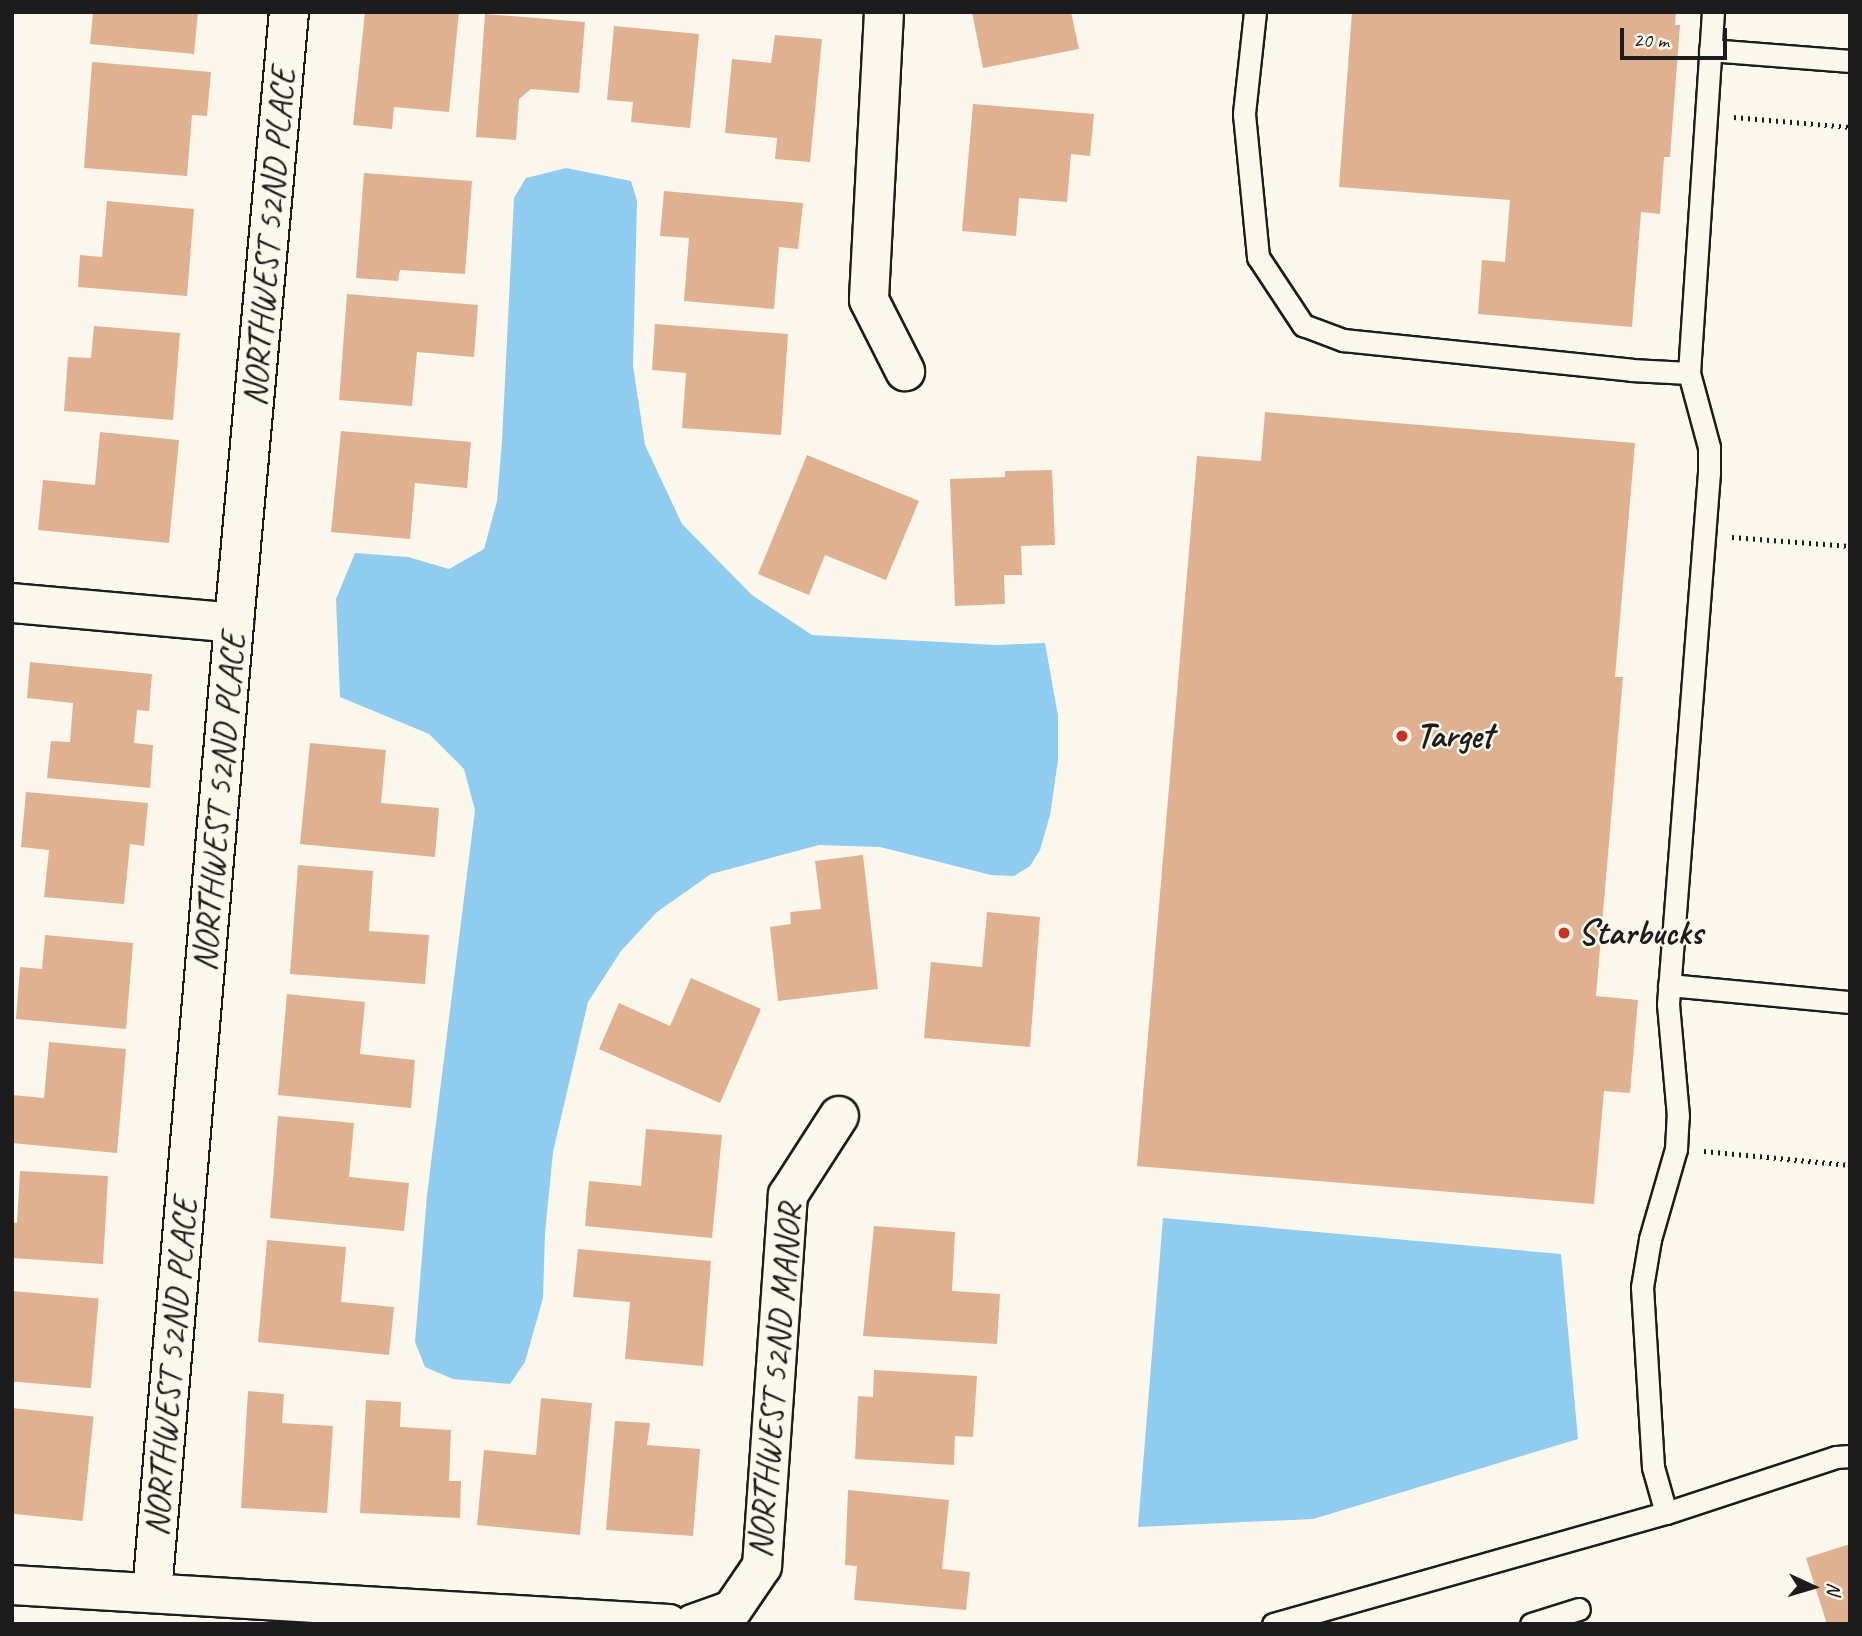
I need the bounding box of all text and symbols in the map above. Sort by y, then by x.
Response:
scale bar [1624,14,1731,58]
text: 20 m [1633,27,1669,53]
street label: NORTHWEST 52ND PLACE [233,66,305,408]
street label: NORTHWEST 52ND PLACE [183,631,255,973]
place label: Target [1416,715,1493,757]
marker: Target [1394,728,1410,744]
place label: Starbucks [1578,912,1702,954]
marker: Starbucks [1556,925,1572,941]
street label: NORTHWEST 52ND PLACE [135,1196,207,1538]
street label: NORTHWEST 52ND MANOR [739,1203,811,1559]
north arrow [1778,1552,1848,1622]
text: N [1822,1582,1846,1595]

